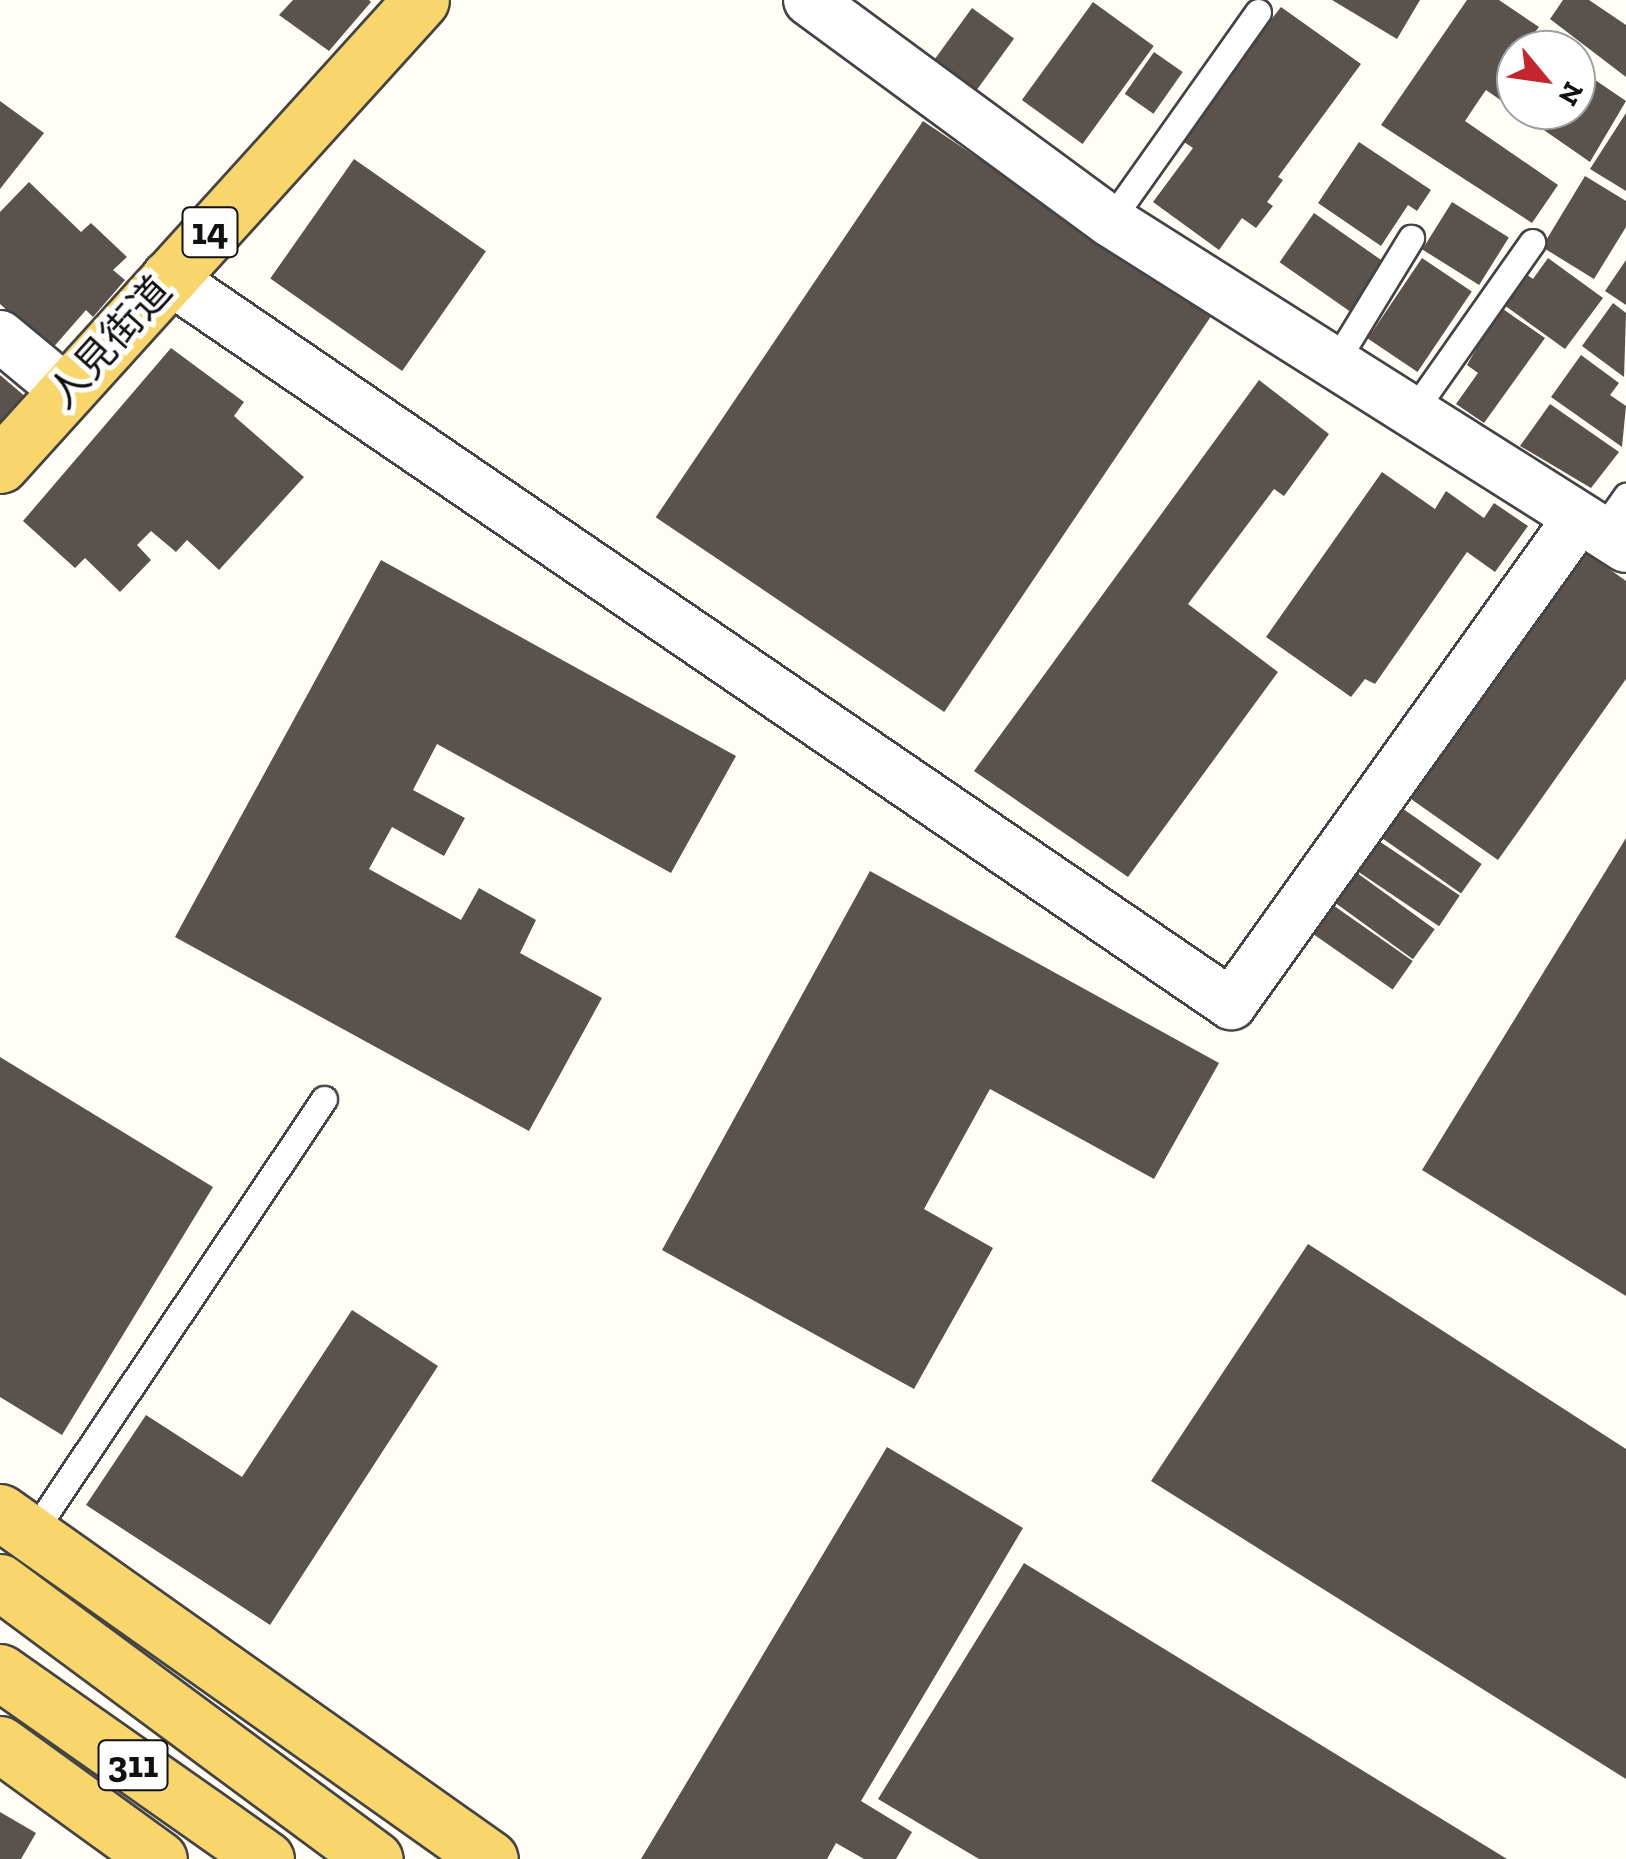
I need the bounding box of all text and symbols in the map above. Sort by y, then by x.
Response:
north arrow [1496,30,1596,130]
text: N [1551,77,1591,111]
road number: 14 [180,199,240,265]
street label: 人見街道 [38,266,180,418]
road number: 311 [96,1732,170,1798]

